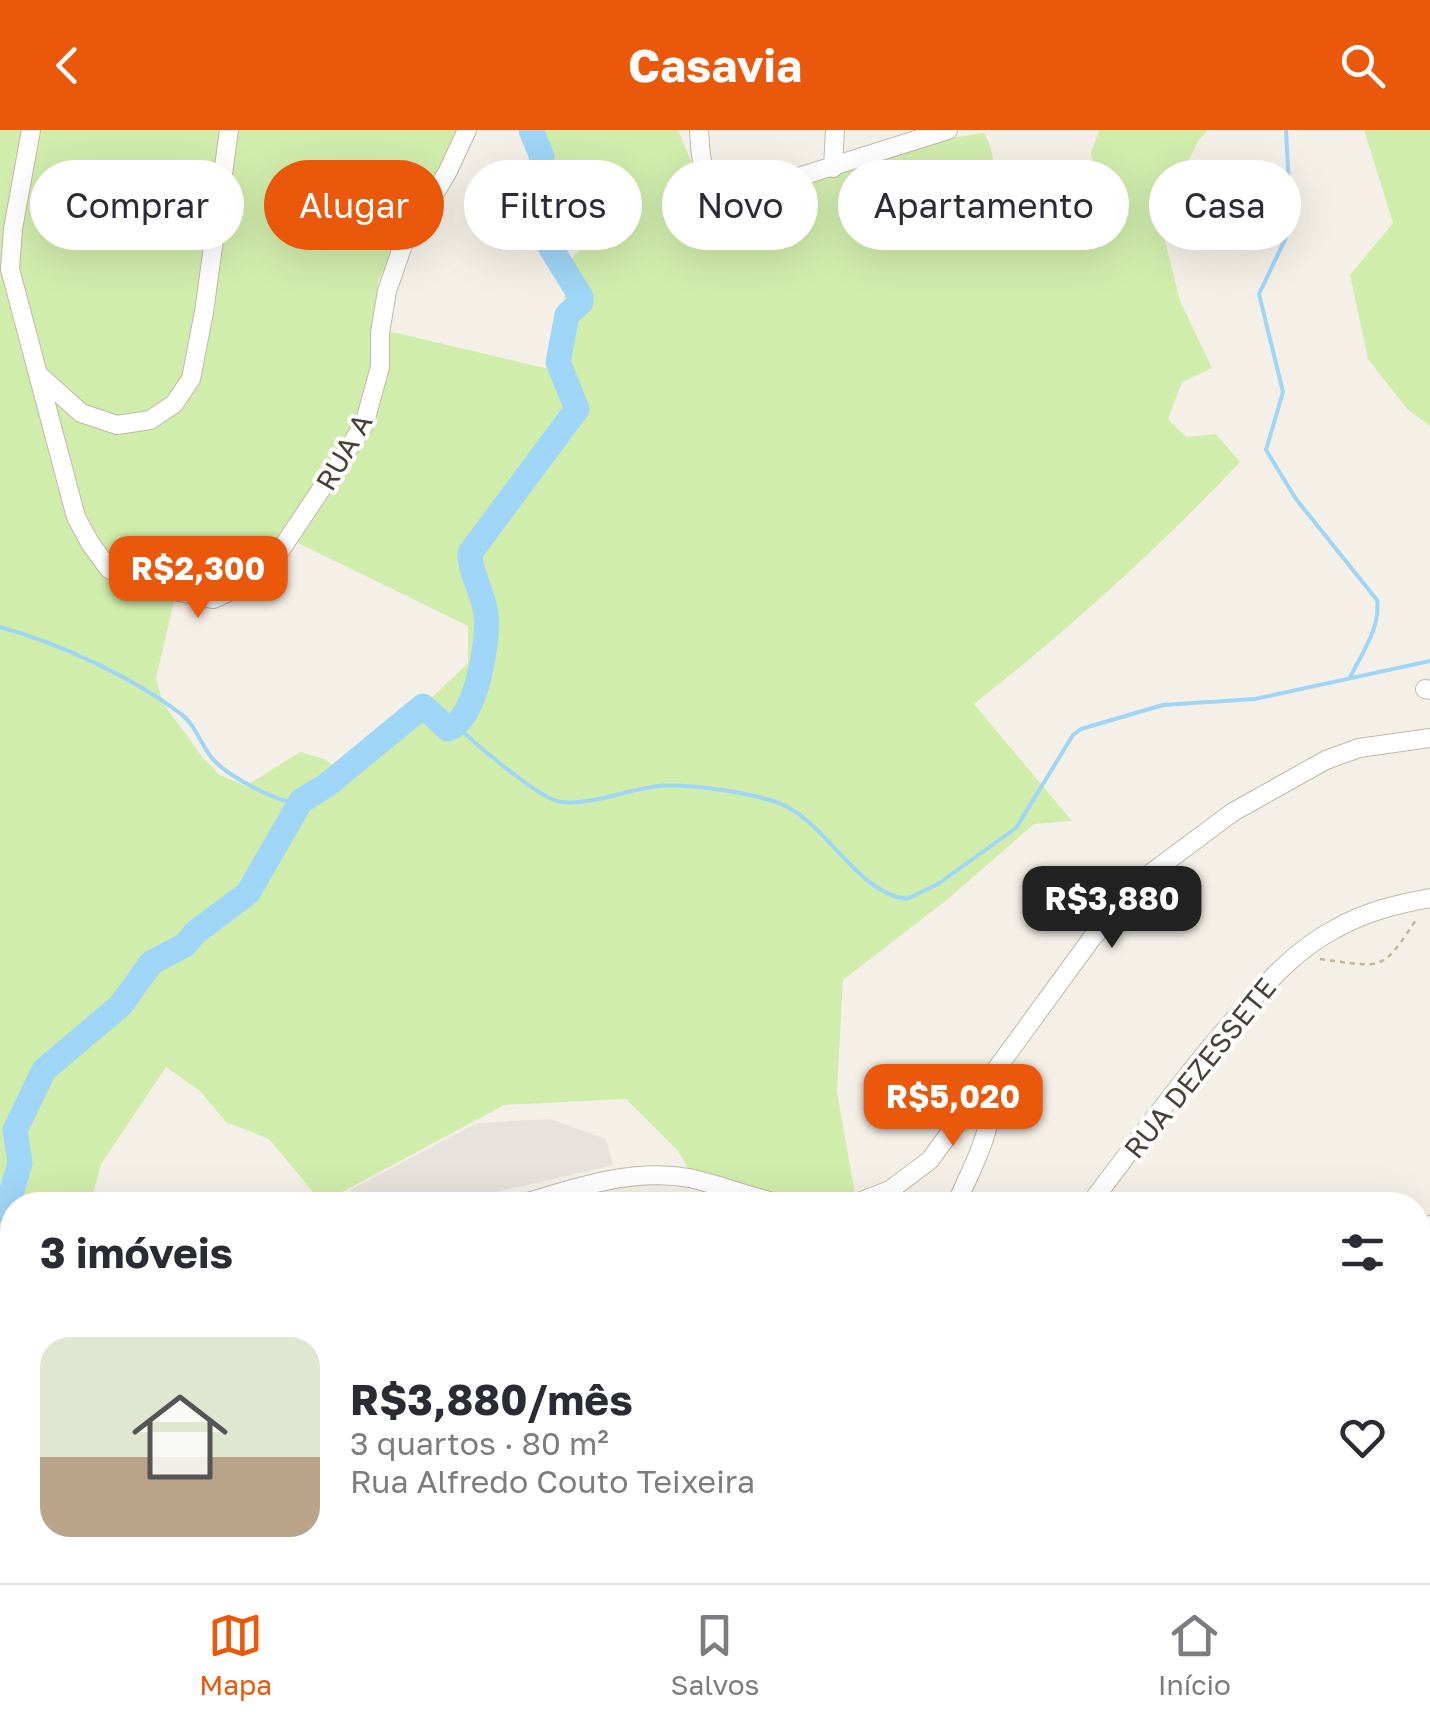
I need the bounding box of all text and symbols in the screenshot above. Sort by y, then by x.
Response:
icon: back [40,38,95,93]
text: Casavia [628,38,802,92]
icon: search [1335,38,1390,93]
chip: Comprar [30,160,244,250]
chip: Alugar [264,160,444,250]
chip: Filtros [464,160,642,250]
chip: Novo [662,160,818,250]
chip: Apartamento [838,160,1129,250]
chip: Casa [1149,160,1301,250]
street label: RUA A [309,407,379,496]
pin: R$2,300 [106,536,290,621]
text: R$2,300 [131,549,265,587]
pin: R$3,880 [1020,866,1204,951]
text: R$3,880 [1044,879,1180,917]
street label: RUA DEZESSETE [1117,971,1282,1164]
pin: R$5,020 [861,1064,1045,1149]
text: R$5,020 [886,1077,1020,1115]
icon: filters [1335,1225,1390,1280]
text: 3 imóveis [40,1227,233,1277]
text: R$3,880/mês [350,1374,633,1424]
icon: home [120,1377,240,1497]
icon: heart [1335,1410,1390,1465]
text: 3 quartos · 80 m² [350,1424,609,1462]
text: Rua Alfredo Couto Teixeira [350,1462,755,1500]
tab: Mapa [199,1608,272,1701]
tab: Salvos [670,1608,759,1701]
tab: Início [1158,1608,1231,1701]

